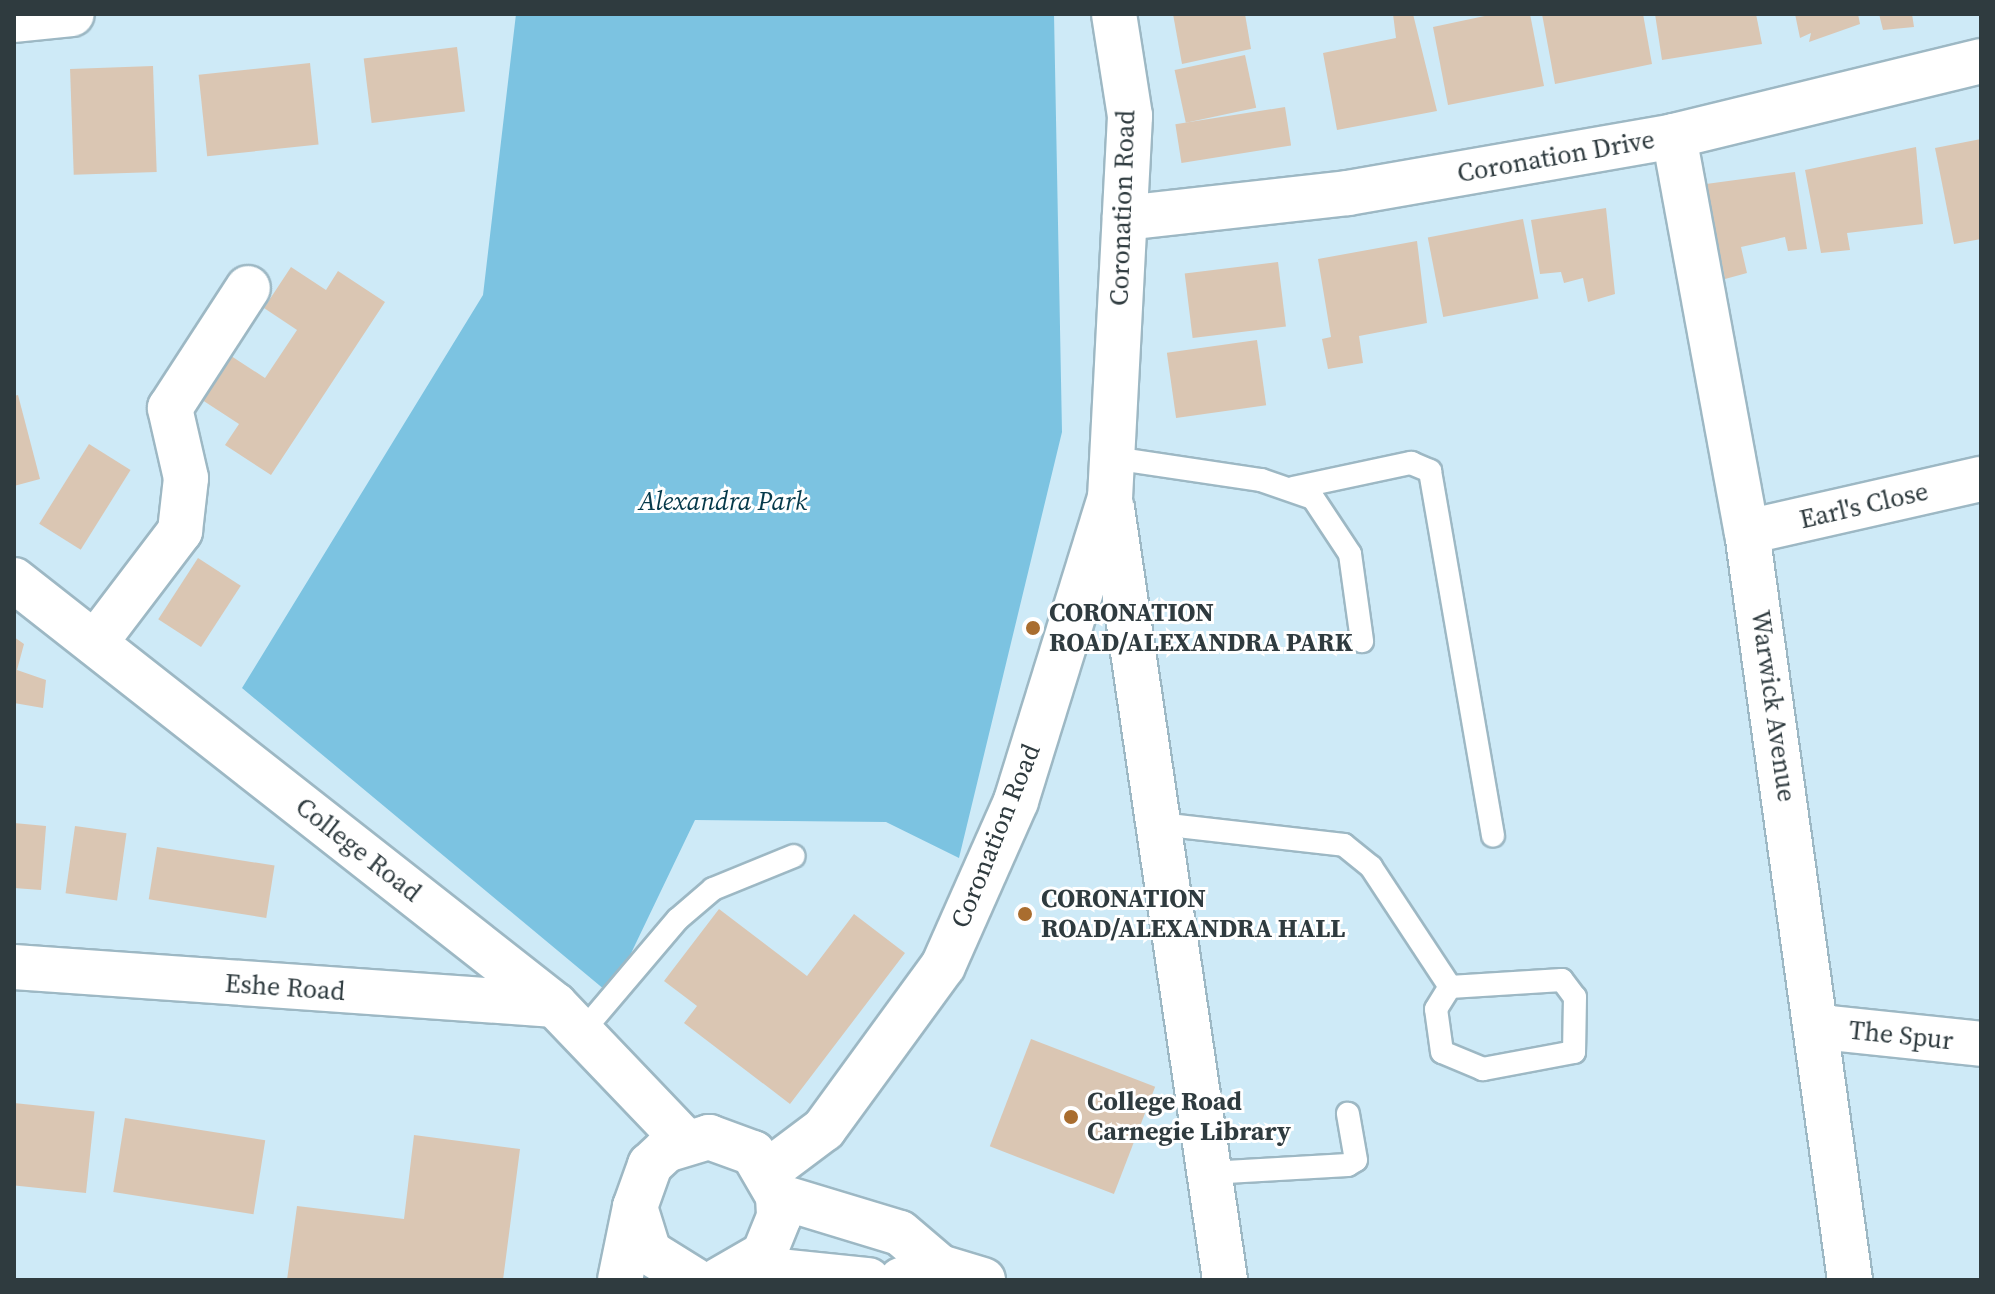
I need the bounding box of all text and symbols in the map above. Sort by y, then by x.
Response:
street label: Coronation Road [1104,110,1142,306]
street label: Coronation Drive [1455,124,1657,190]
street label: Earl's Close [1797,476,1931,536]
park label: Alexandra Park [639,486,807,518]
place label: CORONATION ROAD/ALEXANDRA PARK [1049,597,1353,658]
street label: Warwick Avenue [1744,608,1802,804]
marker: CORONATION ROAD/ALEXANDRA PARK [1024,619,1042,637]
street label: Coronation Road [945,739,1047,933]
street label: College Road [289,791,427,909]
place label: CORONATION ROAD/ALEXANDRA HALL [1041,883,1345,944]
marker: CORONATION ROAD/ALEXANDRA HALL [1016,905,1034,923]
street label: Eshe Road [224,968,346,1008]
street label: The Spur [1847,1015,1955,1057]
place label: College Road Carnegie Library [1087,1086,1291,1148]
marker: College Road Carnegie Library [1062,1108,1080,1126]

